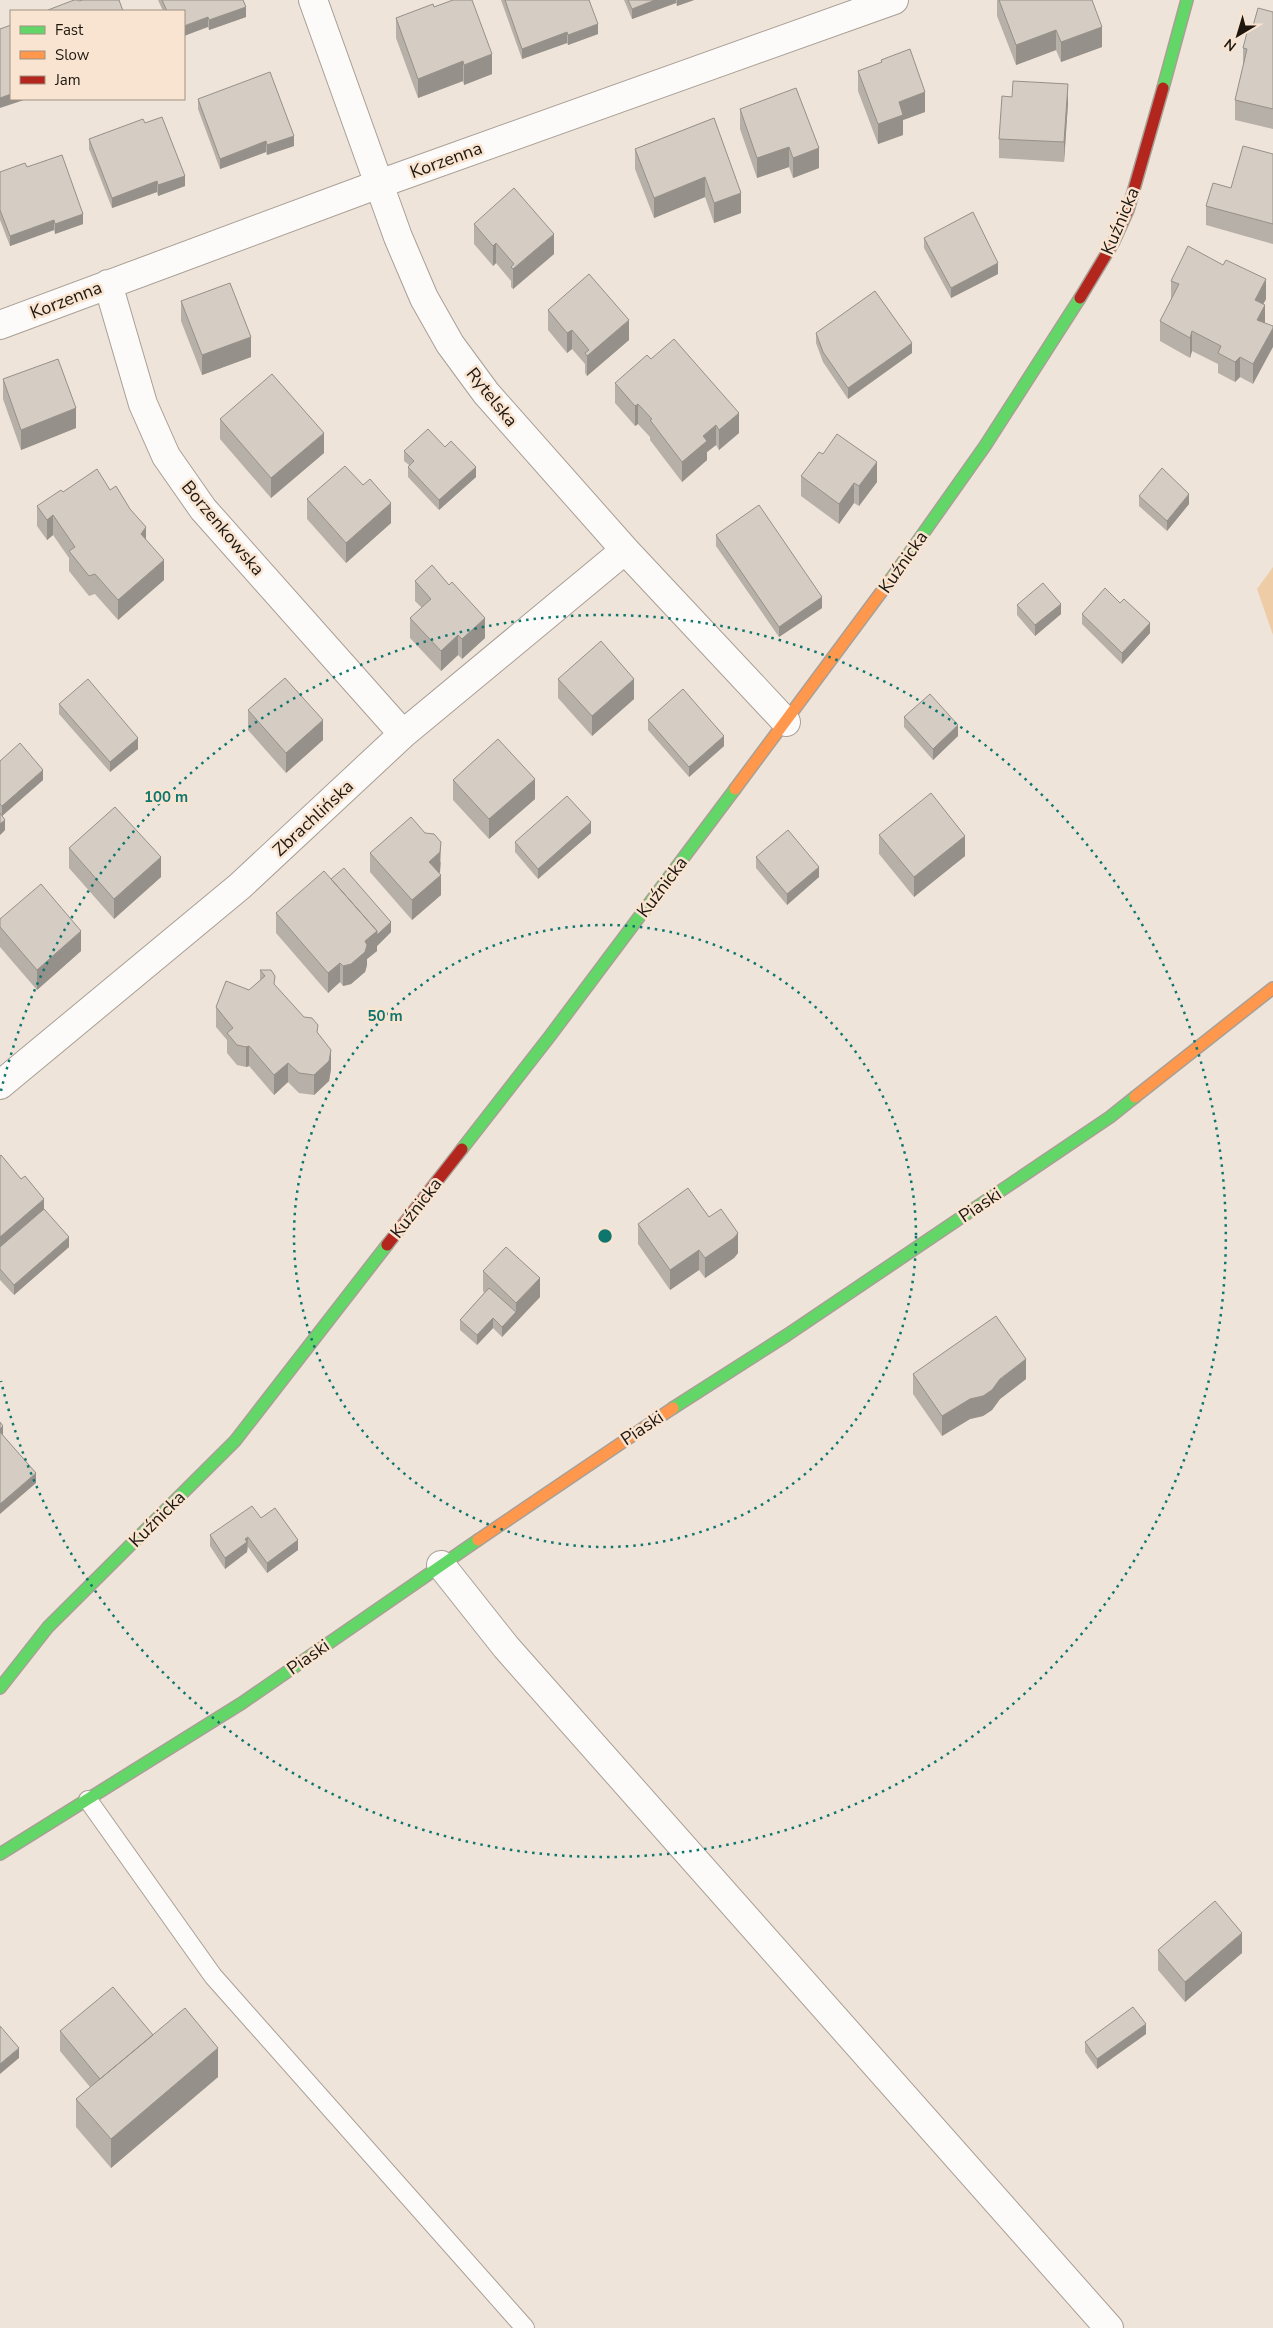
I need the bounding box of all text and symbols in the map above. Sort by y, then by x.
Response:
legend [10,10,185,100]
north arrow [1213,10,1263,60]
text: Fast [55,20,84,40]
text: N [1220,34,1240,56]
text: Slow [55,45,90,65]
text: Jam [54,70,81,90]
street label: Korzenna [407,136,485,184]
street label: Kuźnicka [1095,184,1145,258]
street label: Korzenna [27,275,105,325]
street label: Rytelska [461,362,523,432]
street label: Borzenkowska [176,475,270,581]
street label: Kuźnicka [873,526,933,598]
street label: Zbrachlińska [267,774,359,862]
text: 100 m [144,787,188,807]
street label: Kuźnicka [631,852,693,922]
text: 50 m [367,1006,403,1026]
street label: Kuźnicka [385,1173,447,1243]
street label: Piaski [954,1182,1006,1228]
centre of rings [596,1227,614,1245]
street label: Piaski [616,1405,668,1451]
street label: Kuźnicka [124,1486,190,1552]
street label: Piaski [282,1634,334,1680]

